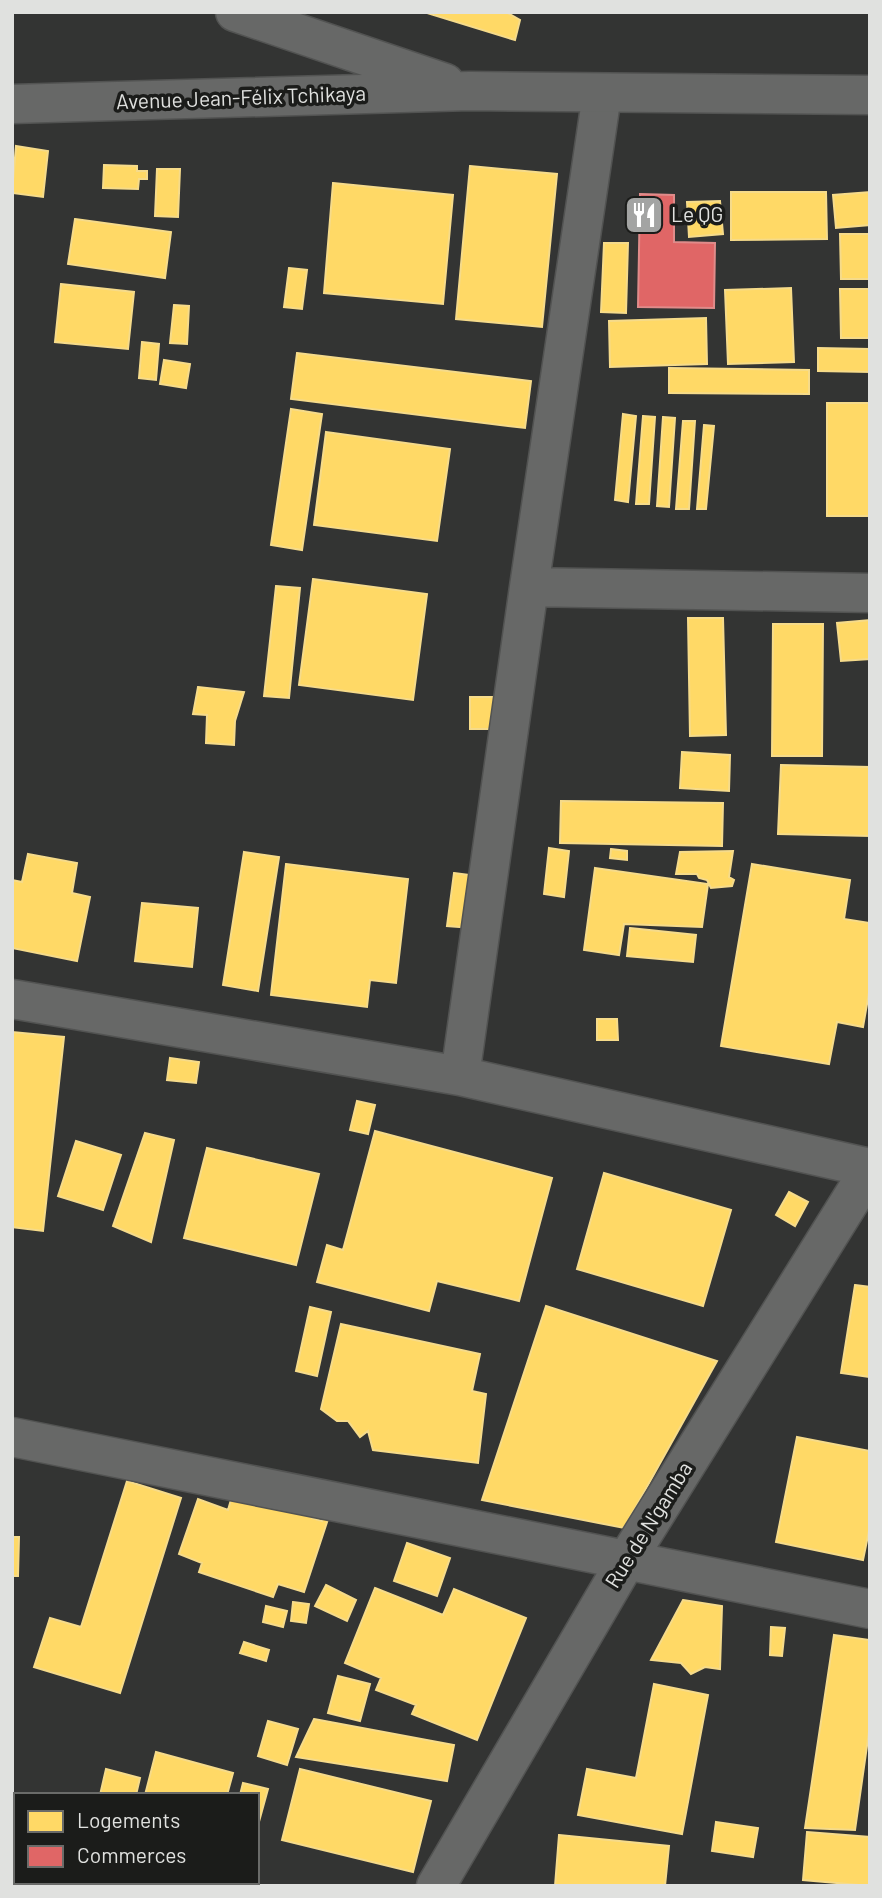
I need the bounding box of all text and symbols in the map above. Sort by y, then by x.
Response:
street label: Avenue Jean-Félix Tchikaya [115,80,366,113]
restaurant icon: Le QG [623,194,665,236]
place label: Le QG [671,201,723,226]
street label: Rue de N'gamba [599,1456,696,1592]
legend [14,1793,259,1884]
text: Logements [77,1807,180,1832]
text: Commerces [77,1842,186,1867]

